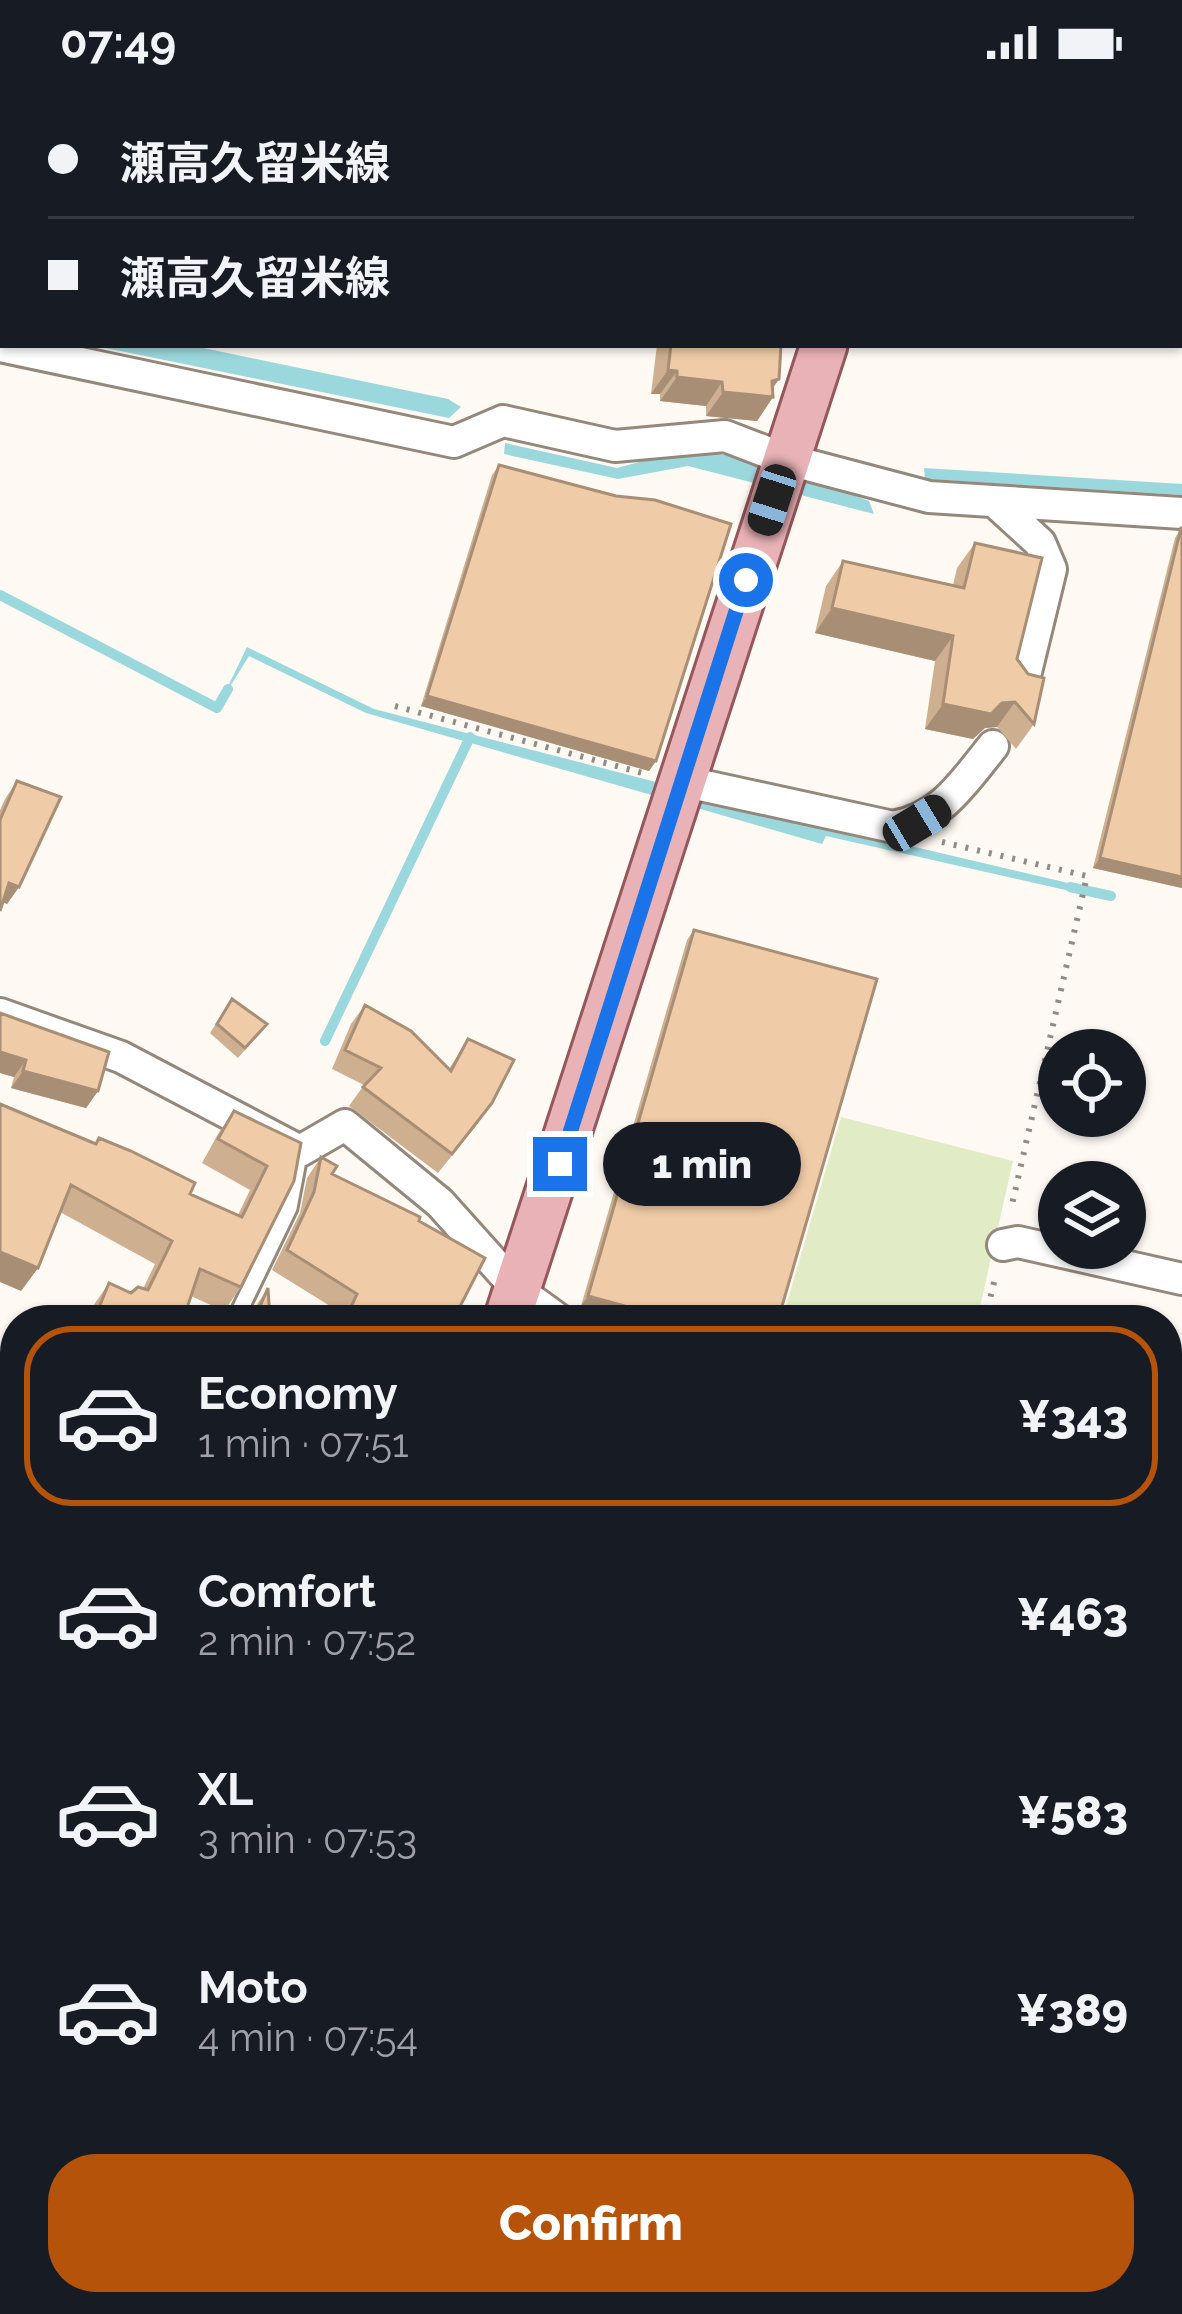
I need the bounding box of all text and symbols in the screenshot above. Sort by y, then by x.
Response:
text: 07:49 [60,16,176,69]
text: 瀬高久留米線 [120,137,390,190]
text: 瀬高久留米線 [120,252,390,305]
car [744,460,800,540]
route start [719,553,773,607]
car [877,789,957,857]
map controls [1038,1029,1146,1269]
button: locate [1038,1029,1146,1137]
callout: 1 min [602,1122,800,1206]
route end [533,1137,587,1191]
text: 1 min [652,1141,752,1187]
button: layers [1038,1161,1146,1269]
icon: car [54,1362,162,1470]
text: Economy [198,1367,398,1420]
text: ¥343 [1018,1390,1128,1443]
text: 1 min · 07:51 [198,1420,409,1466]
icon: car [54,1560,162,1668]
text: Comfort [198,1565,376,1618]
text: ¥463 [1017,1588,1128,1641]
text: 2 min · 07:52 [198,1618,416,1664]
icon: car [54,1758,162,1866]
text: XL [198,1763,253,1816]
text: ¥583 [1017,1786,1128,1839]
text: 3 min · 07:53 [198,1816,417,1862]
icon: car [54,1956,162,2064]
text: Moto [198,1961,308,2014]
text: ¥389 [1016,1984,1128,2037]
text: 4 min · 07:54 [198,2014,418,2060]
button: Confirm [48,2154,1134,2292]

